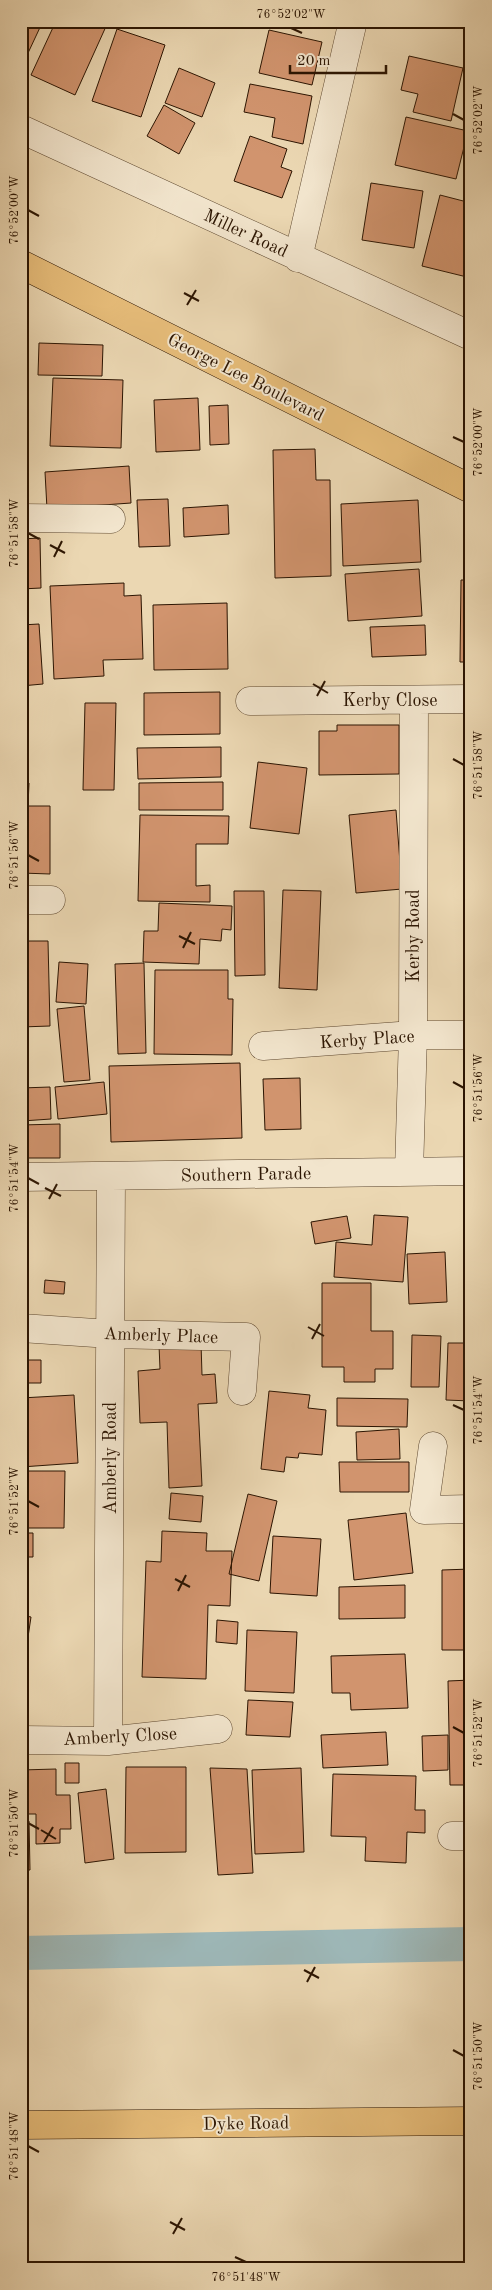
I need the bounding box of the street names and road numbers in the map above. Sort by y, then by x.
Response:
street label: Miller Road [201,207,290,261]
street label: George Lee Boulevard [164,331,327,425]
street label: Kerby Close [342,692,438,710]
street label: Kerby Road [405,889,423,983]
street label: Kerby Place [319,1028,415,1052]
street label: Southern Parade [181,1165,311,1185]
street label: Amberly Place [103,1325,218,1347]
street label: Amberly Road [102,1402,120,1514]
street label: Amberly Close [63,1725,178,1749]
street label: Dyke Road [203,2114,289,2134]

